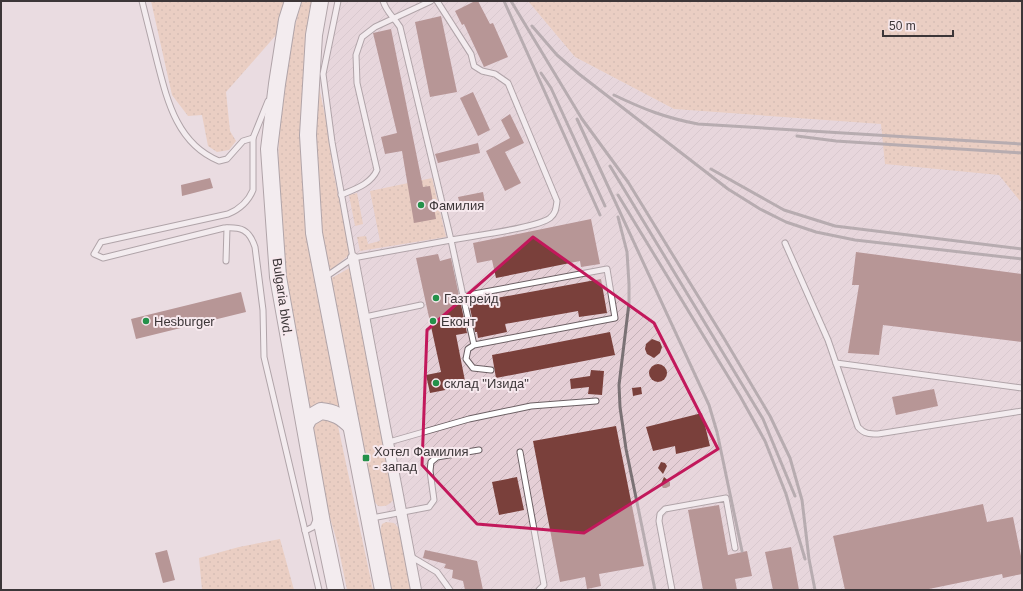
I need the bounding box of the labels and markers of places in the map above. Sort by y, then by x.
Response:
place label: Фамилия [429,198,484,213]
marker: Фамилия [416,200,426,210]
place label: Газтрейд [444,291,499,306]
marker: Газтрейд [431,293,441,303]
place label: Hesburger [154,314,215,329]
place label: Еконт [441,314,476,329]
marker: Hesburger [141,316,151,326]
marker: Еконт [428,316,438,326]
place label: склад "Изида" [444,376,529,391]
marker: склад "Изида" [431,378,441,388]
place label: Хотел Фамилия - запад [374,444,468,474]
marker: Хотел Фамилия - запад [361,453,371,463]

